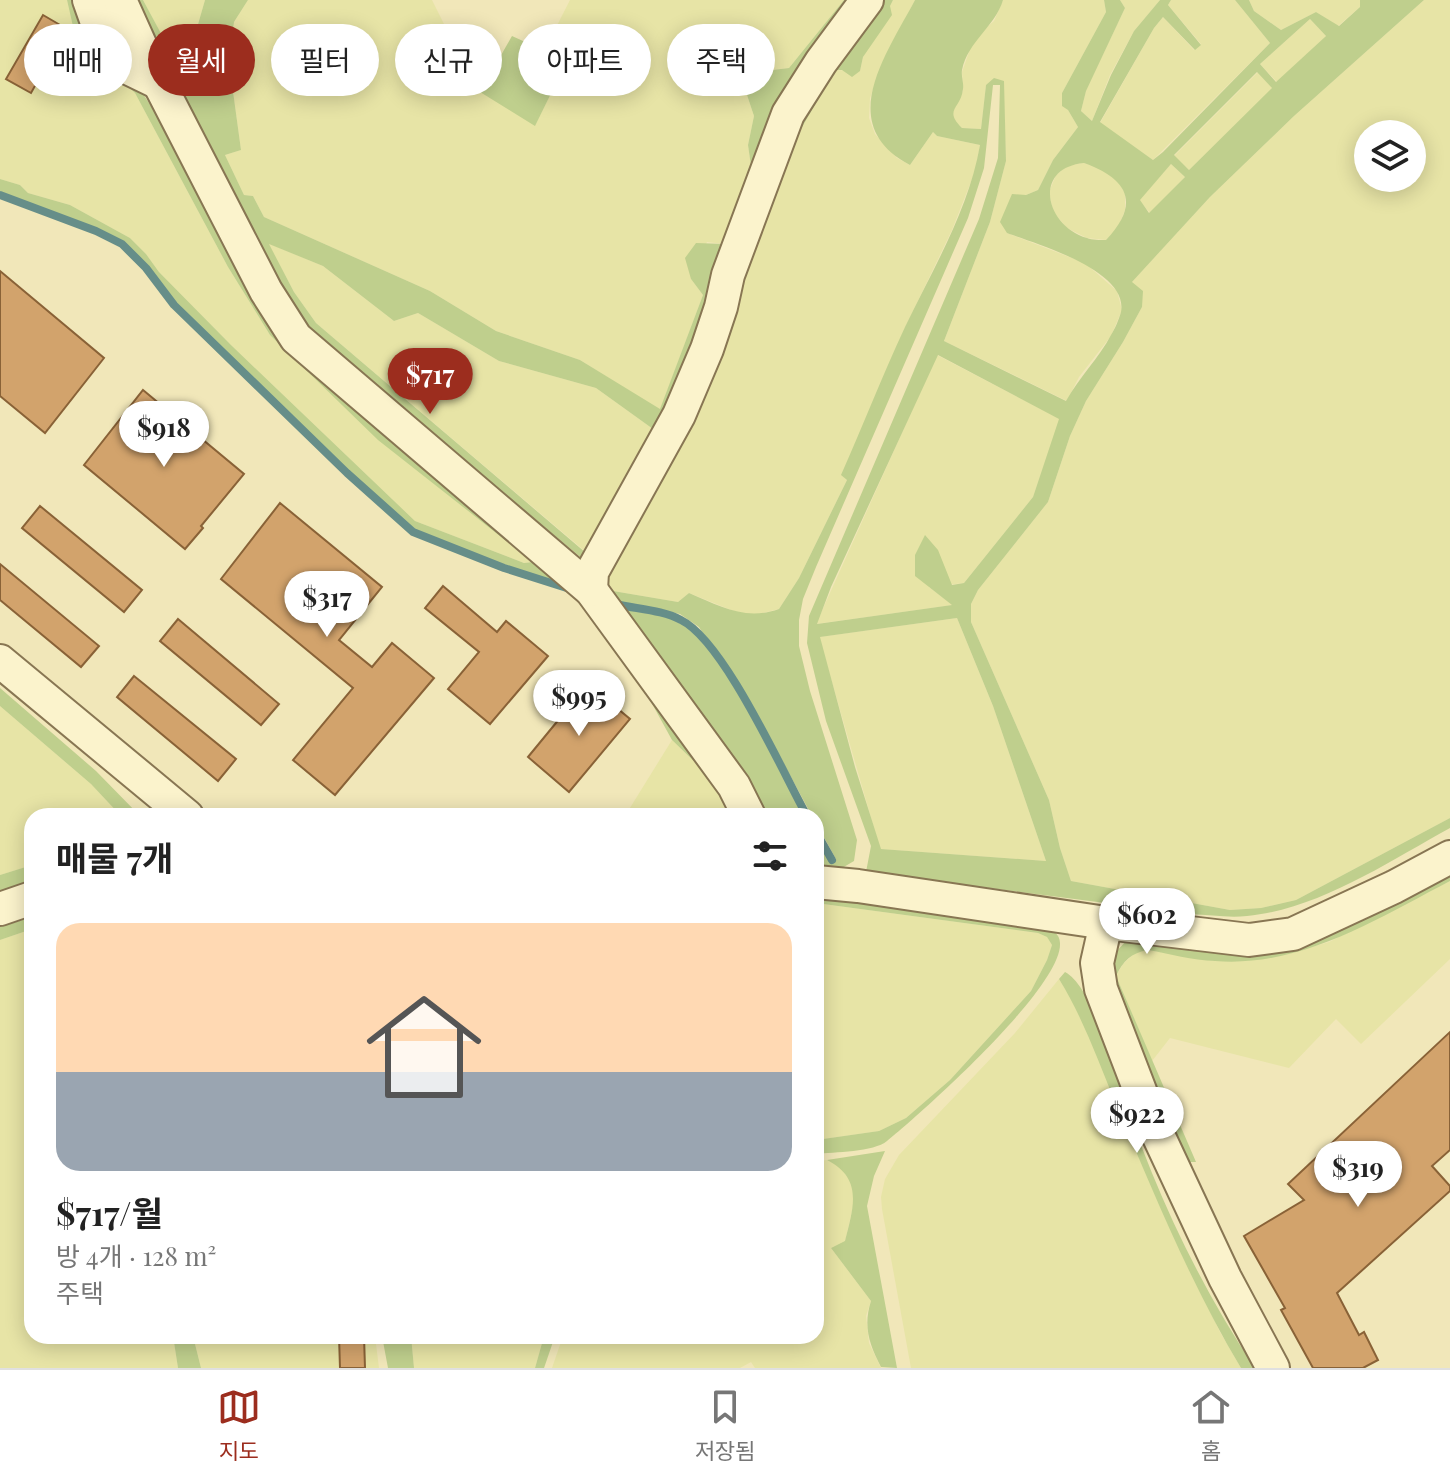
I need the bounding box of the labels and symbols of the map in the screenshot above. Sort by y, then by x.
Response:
pin: $717 [383,348,477,416]
pin: $918 [117,401,211,469]
pin: $317 [280,571,374,639]
pin: $995 [532,670,626,738]
pin: $602 [1100,888,1194,956]
pin: $922 [1090,1087,1184,1155]
pin: $319 [1311,1141,1405,1209]

